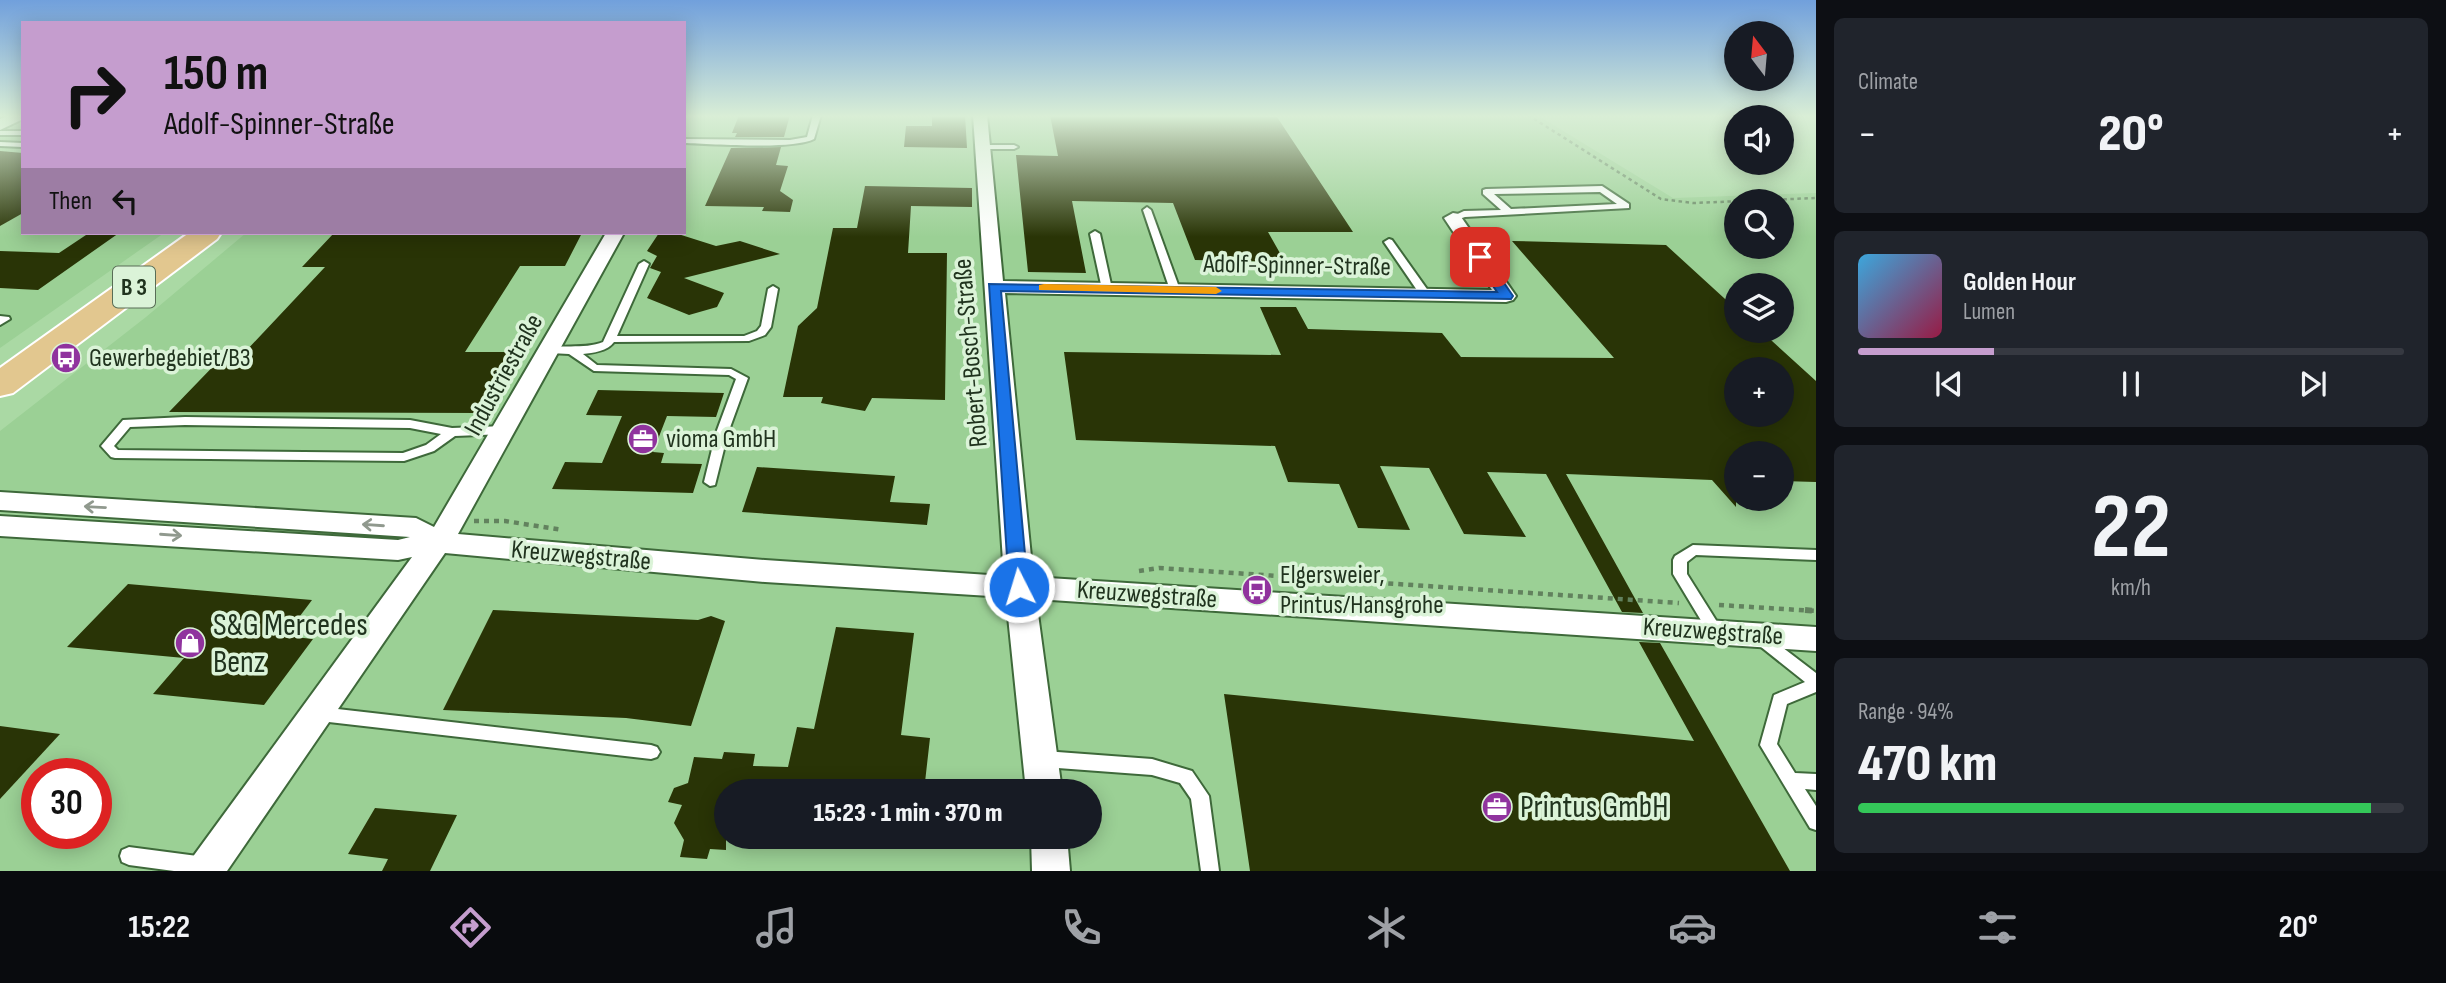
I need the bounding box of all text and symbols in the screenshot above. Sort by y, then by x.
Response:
north arrow [1724,21,1794,91]
map controls [1724,21,1794,511]
text: 150 m [164,45,268,104]
icon: right [49,49,140,140]
text: Climate [1858,68,1918,96]
text: 20° [2098,103,2164,166]
text: Adolf-Spinner-Straße [164,105,395,144]
button: sound [1724,105,1794,175]
text: − [1858,112,1877,157]
text: + [2385,112,2404,157]
icon: left [106,182,144,220]
text: Then [49,186,92,217]
button: search [1724,189,1794,259]
pin [1450,227,1510,287]
icon: arrive [1461,238,1499,276]
street label: Adolf-Spinner-Straße [1202,249,1391,283]
street label: Robert-Bosch-Straße [947,257,995,449]
road number: B 3 [113,266,155,308]
text: Golden Hour [1963,267,2076,298]
button: layers [1724,273,1794,343]
text: Lumen [1963,298,2015,326]
street label: Industriestraße [458,309,550,441]
bus stop icon: Gewerbegebiet/B3 [49,341,83,375]
place label: Gewerbegebiet/B3 [89,343,251,374]
button: + [1724,357,1794,427]
icon: previous [1930,365,1968,403]
icon: pause [2112,365,2150,403]
icon: next [2294,365,2332,403]
office icon: vioma GmbH [626,422,660,456]
place label: vioma GmbH [666,424,776,455]
button: − [1724,441,1794,511]
text: 22 [2091,474,2171,583]
one-way arrow [83,500,106,513]
one-way arrow [362,518,385,531]
one-way arrow [160,529,183,542]
street label: Kreuzwegstraße [510,534,652,578]
position arrow [982,550,1056,624]
place label: Elgersweier, Printus/Hansgrohe [1280,560,1444,621]
bus stop icon: Elgersweier, Printus/Hansgrohe [1240,573,1274,607]
text: km/h [2111,574,2151,602]
street label: Kreuzwegstraße [1076,575,1218,615]
place label: S&G Mercedes Benz [213,606,368,682]
street label: Kreuzwegstraße [1642,612,1784,652]
shop icon: S&G Mercedes Benz [173,626,207,660]
text: Range · 94% [1858,698,1954,726]
text: 470 km [1858,733,1997,796]
speed limit sign: 30 [21,758,112,849]
place label: Printus GmbH [1520,788,1668,827]
office icon: Printus GmbH [1480,790,1514,824]
text: 15:23 · 1 min · 370 m [813,798,1003,829]
icon: directions [446,903,495,952]
icon: music [752,903,801,952]
icon: phone [1057,903,1106,952]
icon: climate [1362,903,1411,952]
icon: car [1668,903,1717,952]
icon: filters [1973,903,2022,952]
text: 15:22 [128,908,190,947]
text: 20° [2279,908,2318,947]

